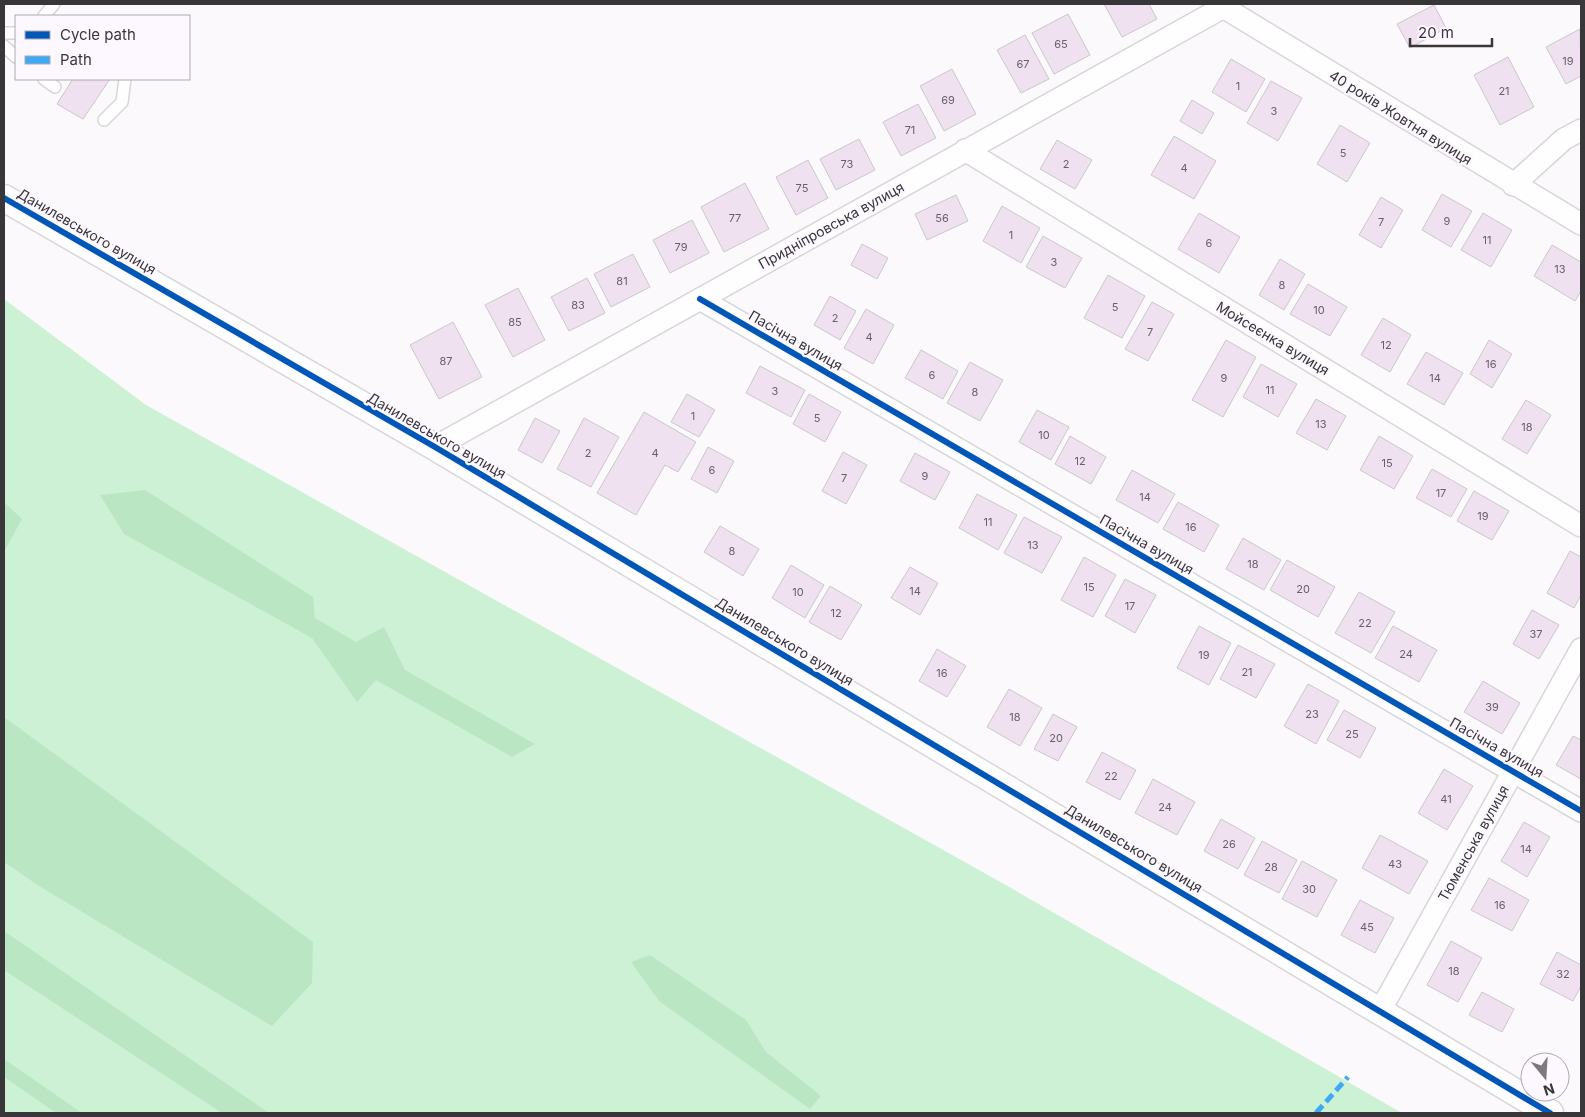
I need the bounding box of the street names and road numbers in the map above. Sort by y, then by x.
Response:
street label: 40 років Жовтня вулиця [1326,66,1476,168]
street label: Придніпровська вулиця [755,178,907,272]
street label: Данилевського вулиця [15,184,159,278]
street label: Мойсеєнка вулиця [1213,298,1333,378]
street label: Пасічна вулиця [746,306,846,374]
street label: Данилевського вулиця [365,388,509,482]
street label: Пасічна вулиця [1097,510,1197,578]
street label: Данилевського вулиця [713,593,857,689]
street label: Пасічна вулиця [1447,713,1547,781]
street label: Тюменська вулиця [1434,782,1512,904]
street label: Данилевського вулиця [1062,800,1206,896]

